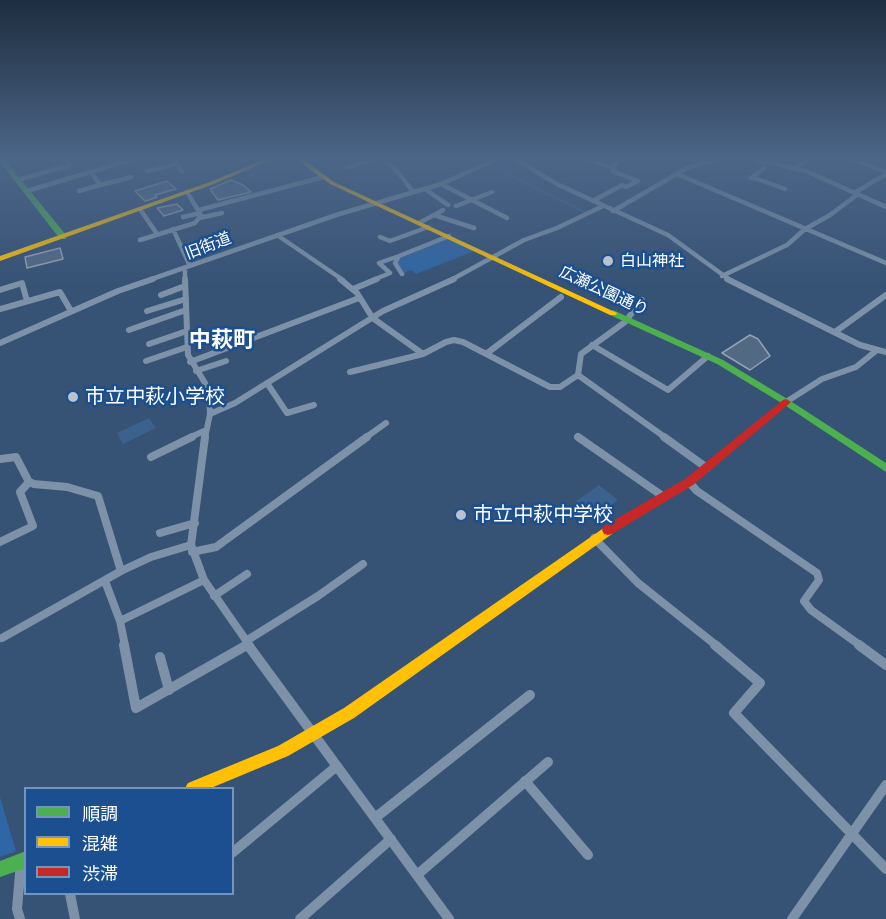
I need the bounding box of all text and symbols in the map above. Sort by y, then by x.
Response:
street label: 旧街道 [182,228,234,264]
place label: 白山神社 [620,251,684,271]
marker: 白山神社 [601,254,615,268]
street label: 広瀬公園通り [556,262,652,320]
district label: 中萩町 [189,327,255,353]
place label: 市立中萩小学校 [85,385,225,409]
marker: 市立中萩小学校 [66,390,80,404]
place label: 市立中萩中学校 [473,503,613,527]
marker: 市立中萩中学校 [454,508,468,522]
legend [24,787,234,895]
text: 順調 [82,803,118,824]
text: 混雑 [82,833,118,854]
text: 渋滞 [82,863,118,884]

